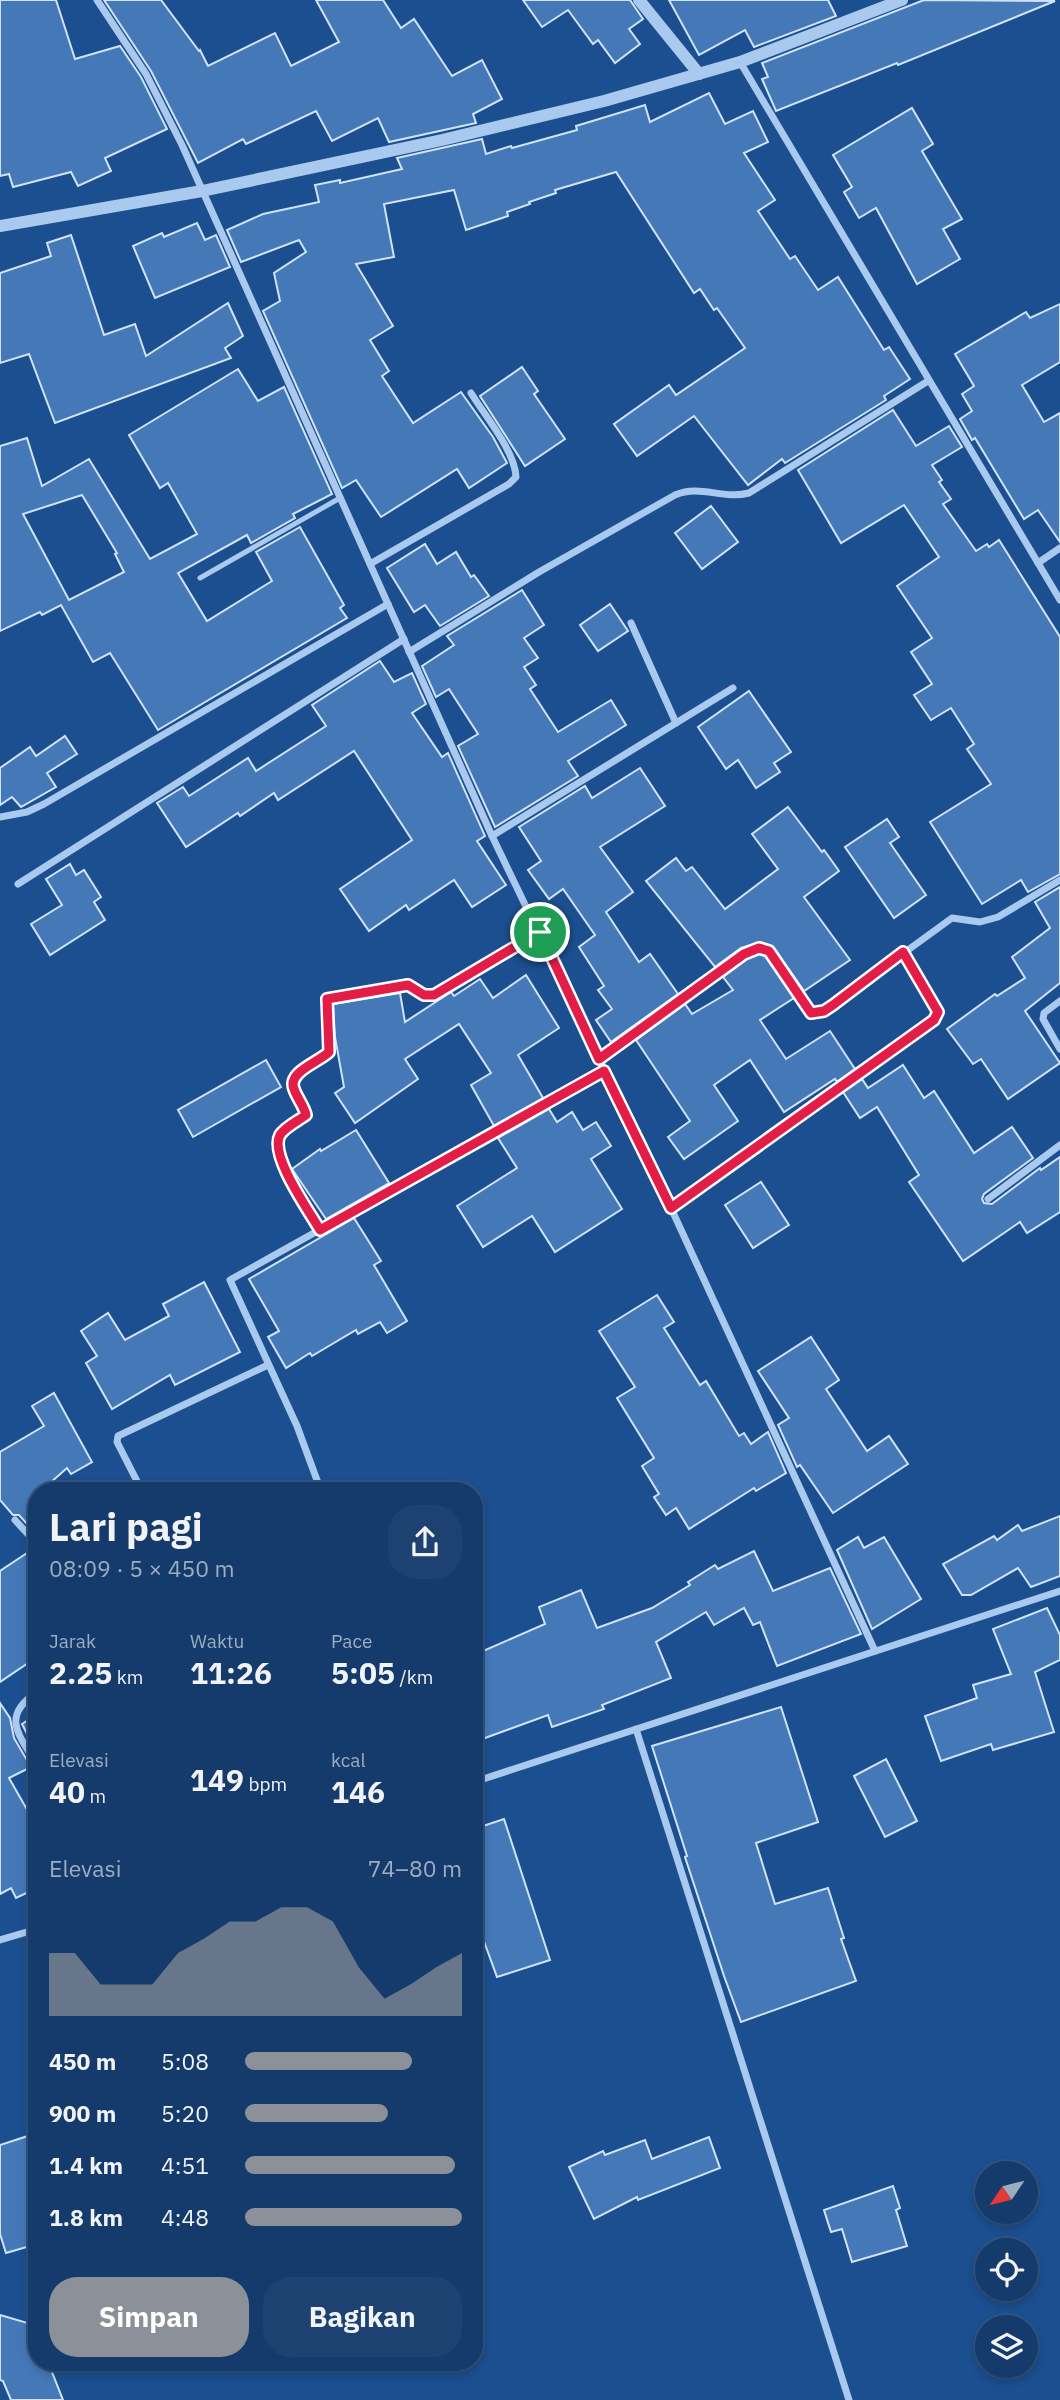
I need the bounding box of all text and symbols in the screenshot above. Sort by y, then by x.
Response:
pin [510,902,570,962]
icon: arrive [521,913,559,951]
text: Lari pagi [49,1502,203,1551]
button: share [388,1505,462,1579]
text: 08:09 · 5 × 450 m [49,1553,235,1583]
text: Jarak [49,1629,96,1653]
text: Waktu [190,1629,244,1653]
text: Pace [331,1629,372,1653]
text: 2.25 [49,1653,112,1692]
text: 11:26 [190,1653,272,1692]
text: 5:05 [331,1653,395,1692]
text: km [112,1665,143,1689]
text: /km [395,1665,433,1689]
text: Elevasi [49,1748,109,1772]
text: kcal [331,1748,366,1772]
text: 149 [190,1760,244,1799]
text: 40 [49,1772,85,1811]
text: bpm [244,1772,287,1796]
text: 146 [331,1772,385,1811]
text: m [85,1784,106,1808]
text: Elevasi [49,1853,121,1883]
text: 74–80 m [368,1853,462,1883]
text: 450 m [49,2046,116,2076]
text: 5:08 [161,2046,209,2076]
text: 900 m [49,2098,116,2128]
text: 5:20 [161,2098,209,2128]
text: 1.4 km [49,2150,123,2180]
text: 4:51 [161,2150,209,2180]
north arrow [975,2161,1038,2224]
map controls [975,2161,1038,2378]
text: 1.8 km [49,2202,123,2232]
text: 4:48 [161,2202,209,2232]
button: locate [975,2238,1038,2301]
button: Simpan [49,2277,249,2357]
button: Bagikan [263,2277,462,2357]
button: layers [975,2315,1038,2378]

